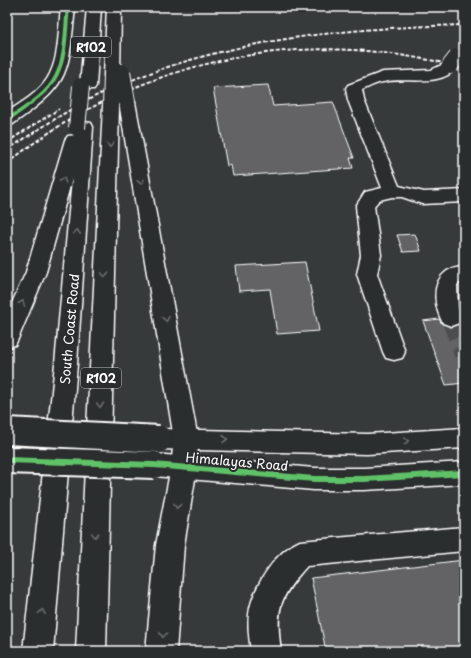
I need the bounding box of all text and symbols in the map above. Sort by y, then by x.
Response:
road number: R102 [71,37,111,57]
one-way arrow [105,142,114,148]
one-way arrow [58,177,67,184]
one-way arrow [137,179,145,185]
one-way arrow [72,229,81,235]
one-way arrow [101,272,109,278]
street label: South Coast Road [55,273,83,385]
one-way arrow [17,300,25,308]
one-way arrow [161,316,170,322]
road number: R102 [81,368,121,388]
one-way arrow [96,402,104,408]
one-way arrow [222,435,228,443]
one-way arrow [403,437,409,446]
street label: Himalayas Road [185,447,289,475]
one-way arrow [174,503,182,509]
one-way arrow [91,532,99,538]
one-way arrow [38,609,47,615]
one-way arrow [158,632,167,638]

